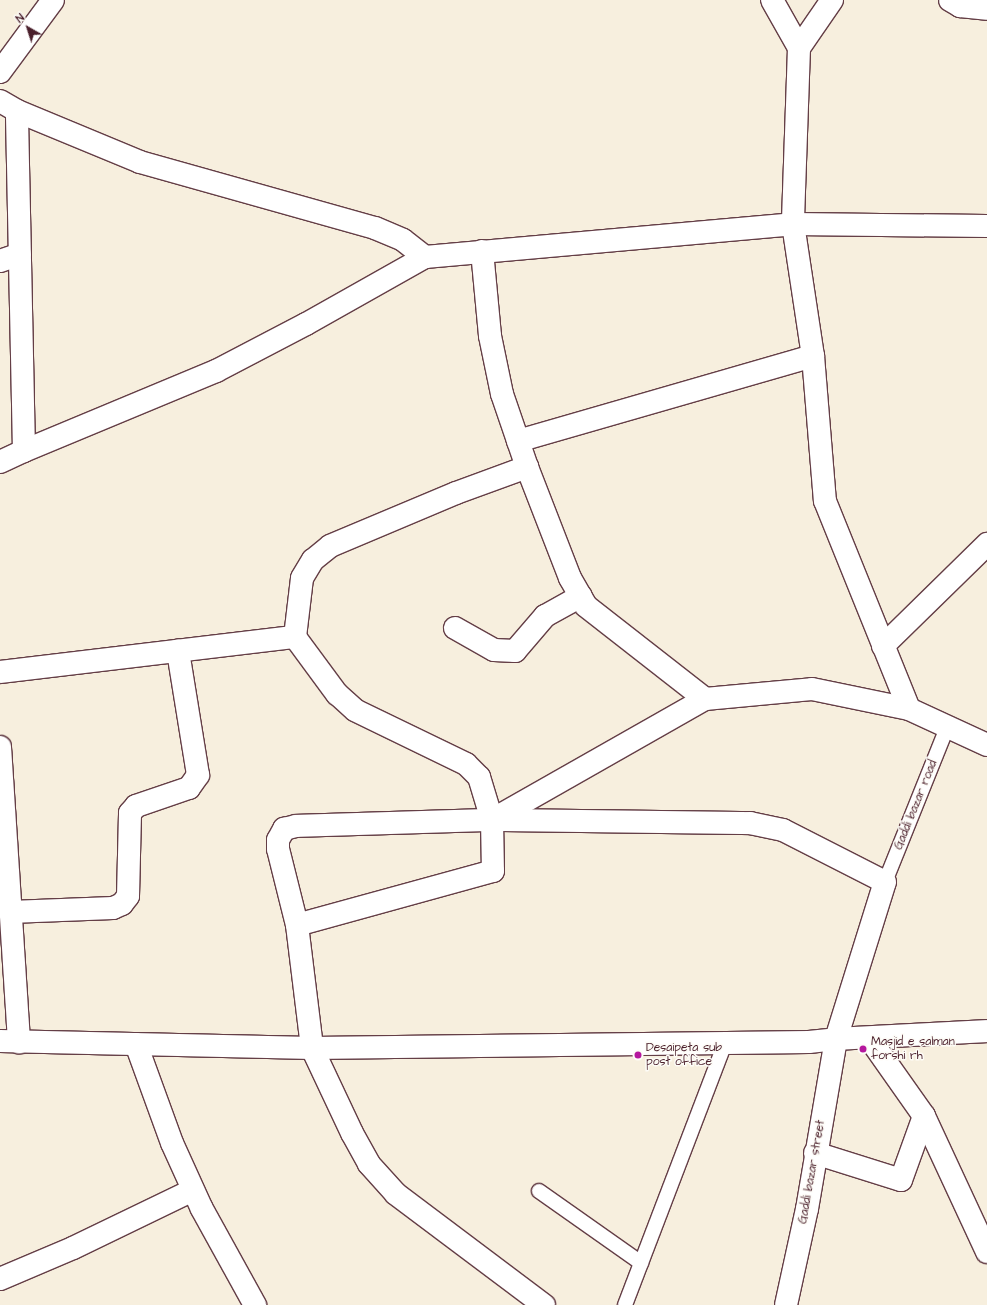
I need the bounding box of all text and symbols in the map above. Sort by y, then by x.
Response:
north arrow [8,8,48,48]
text: N [13,10,28,26]
street label: Gaddi bazar road [891,758,941,852]
place label: Masjid e salman forshi rh [871,1035,955,1063]
place label: Desaipeta sub post office [646,1041,722,1069]
marker: Masjid e salman forshi rh [858,1044,868,1054]
marker: Desaipeta sub post office [633,1050,643,1060]
street label: Gaddi bazar street [796,1119,828,1225]

